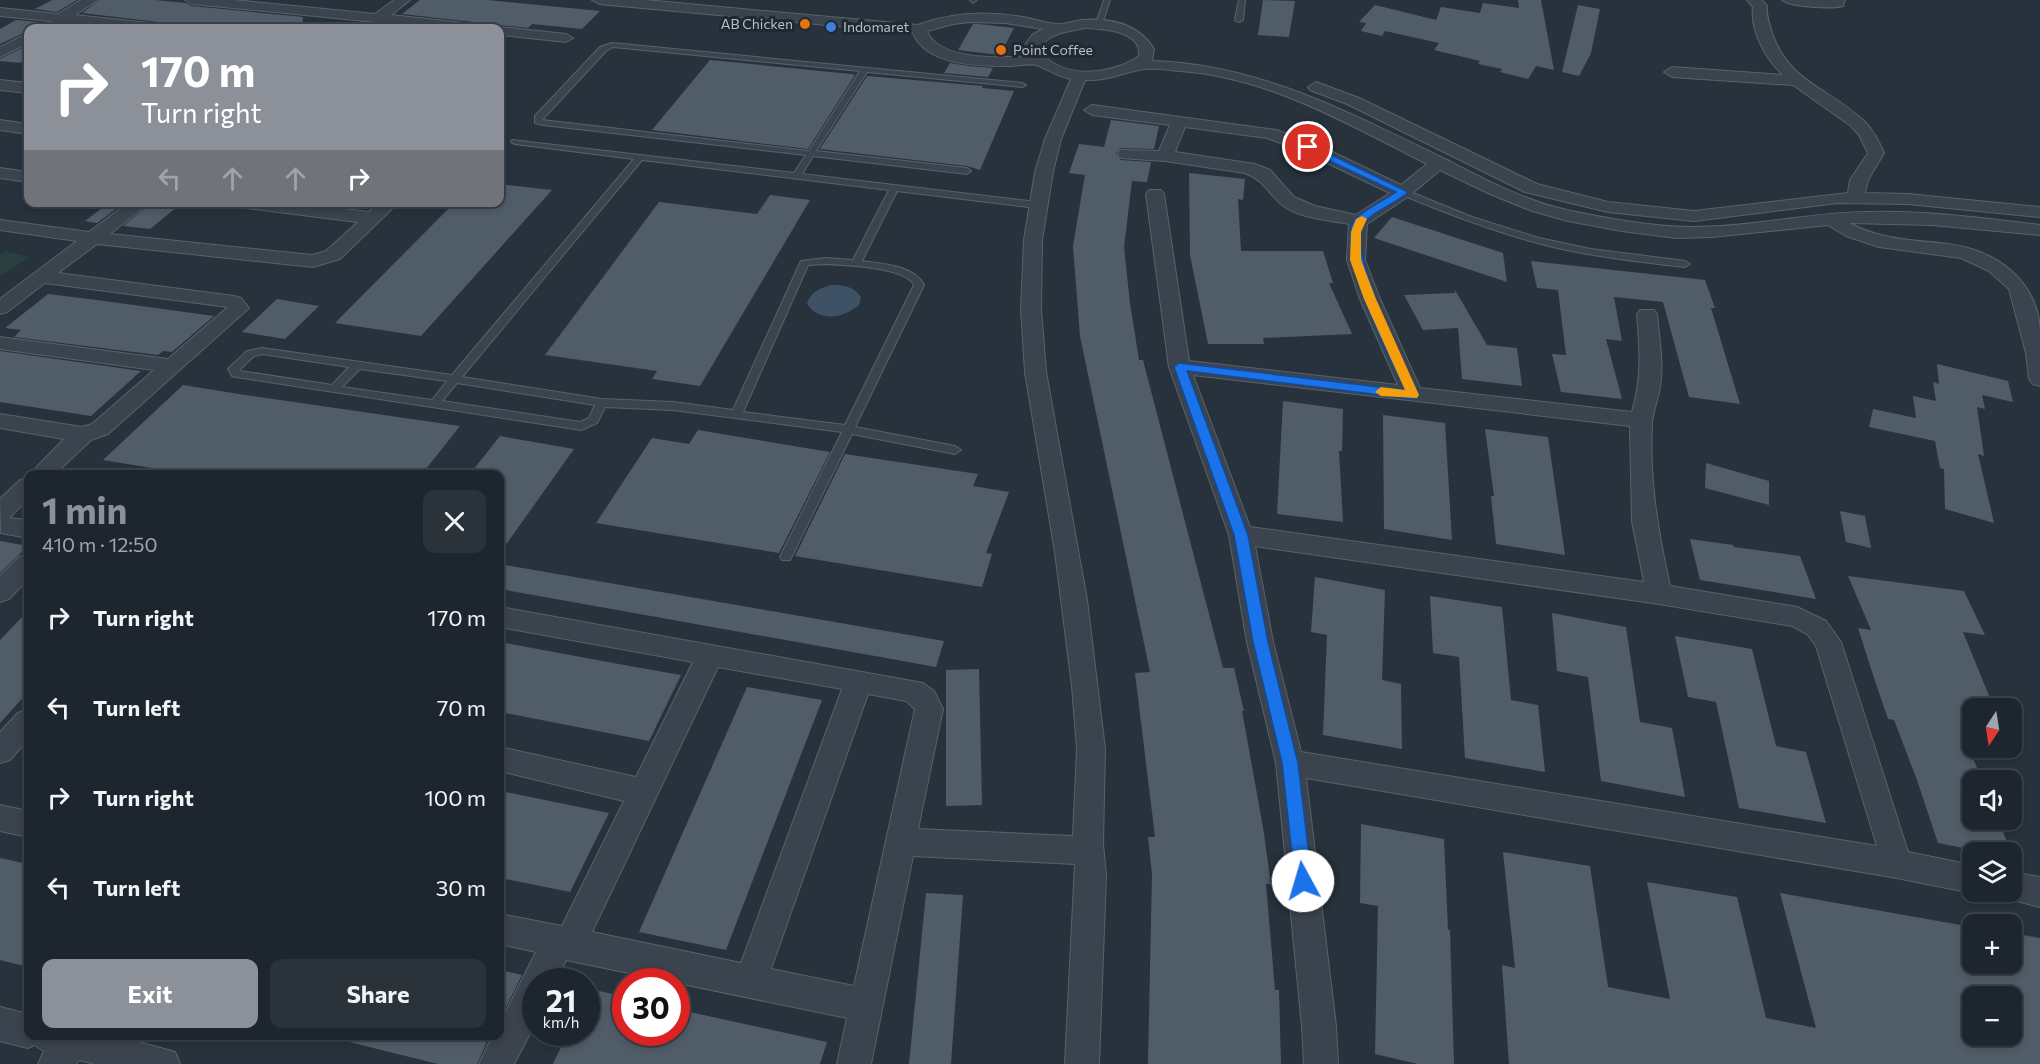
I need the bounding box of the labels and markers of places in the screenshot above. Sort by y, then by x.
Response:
place label: AB Chicken [721,15,793,32]
marker: AB Chicken [798,17,812,31]
place label: Indomaret [843,18,910,35]
marker: Indomaret [824,20,838,34]
place label: Point Coffee [1013,41,1093,58]
marker: Point Coffee [994,43,1008,57]
pin [1282,121,1333,172]

